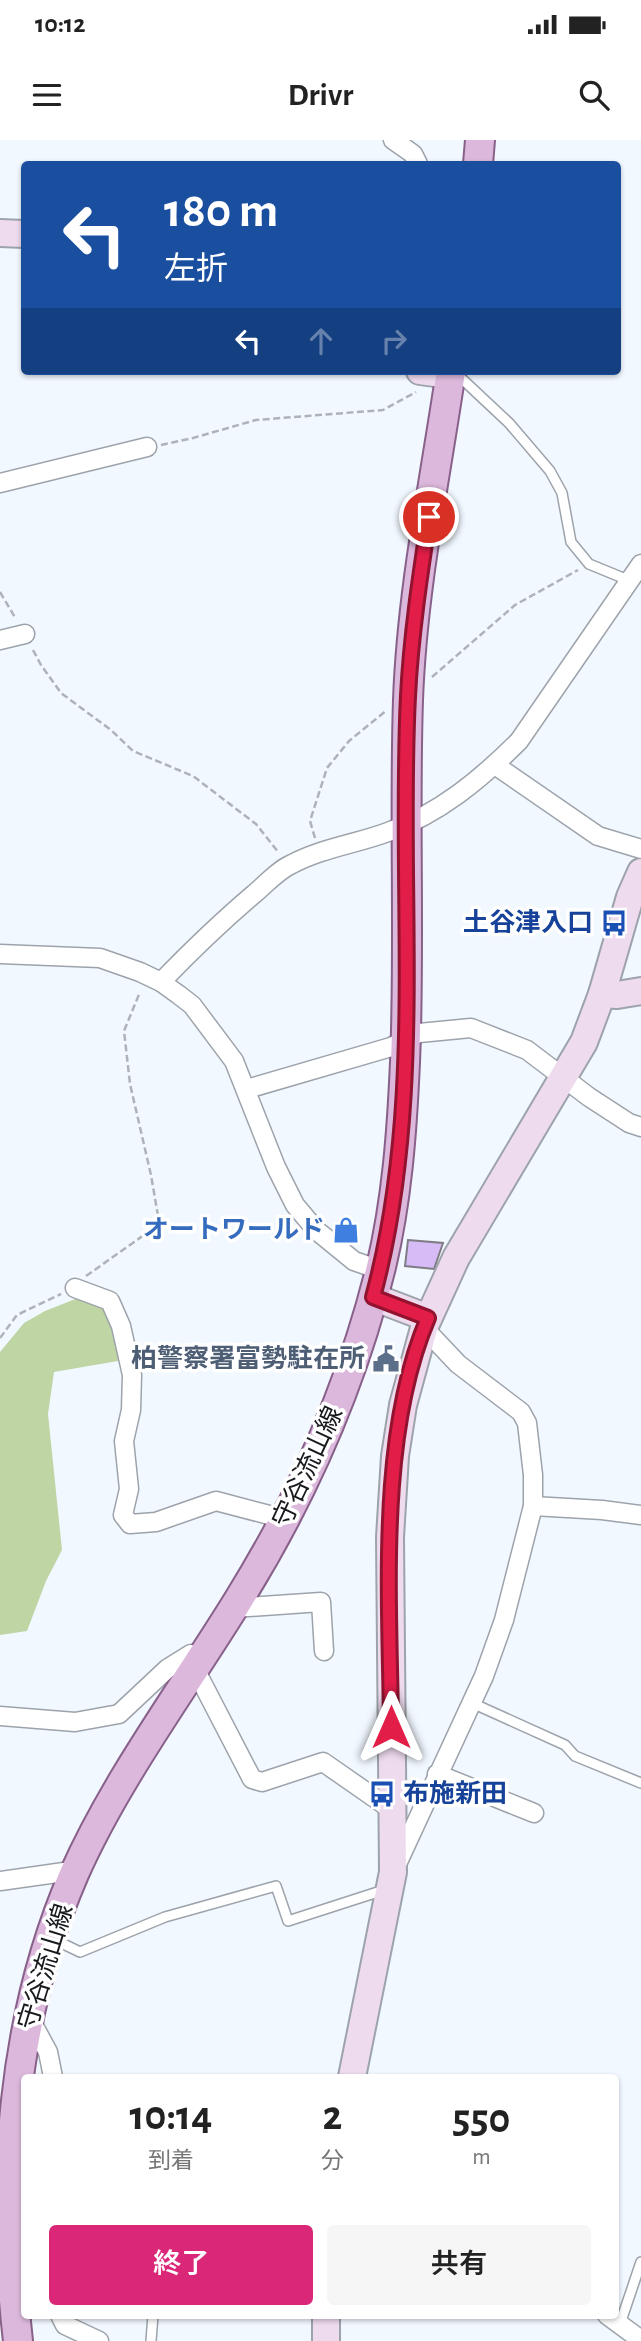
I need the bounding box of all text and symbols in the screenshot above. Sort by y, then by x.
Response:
text: 10:12 [35,11,85,37]
icon: menu [28,76,66,114]
icon: search [575,76,613,114]
text: Drivr [288,79,353,111]
text: 180 m [164,187,278,236]
icon: left [49,189,140,280]
text: 左折 [164,253,228,285]
icon: left [229,322,267,360]
icon: ahead [302,322,340,360]
icon: right [375,322,413,360]
pin [399,487,459,547]
icon: arrive [410,498,448,536]
place label: 土谷津入口 [463,908,593,936]
bus stop icon: 土谷津入口 [599,908,629,938]
shop icon: オートワールド [331,1215,361,1245]
place label: オートワールド [143,1217,325,1243]
place label: 柏警察署富勢駐在所 [131,1344,365,1372]
public building icon: 柏警察署富勢駐在所 [371,1344,401,1374]
street label: 守谷流山線 [267,1402,347,1531]
position arrow [354,1690,428,1764]
bus stop icon: 布施新田 [367,1779,397,1809]
place label: 布施新田 [403,1780,507,1807]
street label: 守谷流山線 [13,1900,77,2033]
text: 10:14 [129,2095,212,2137]
text: 2 [322,2095,342,2137]
text: 550 [452,2098,511,2140]
text: m [472,2146,491,2169]
text: 到着 [148,2150,194,2173]
text: 分 [321,2150,344,2173]
button: 終了 [49,2225,313,2305]
button: 共有 [327,2225,591,2305]

